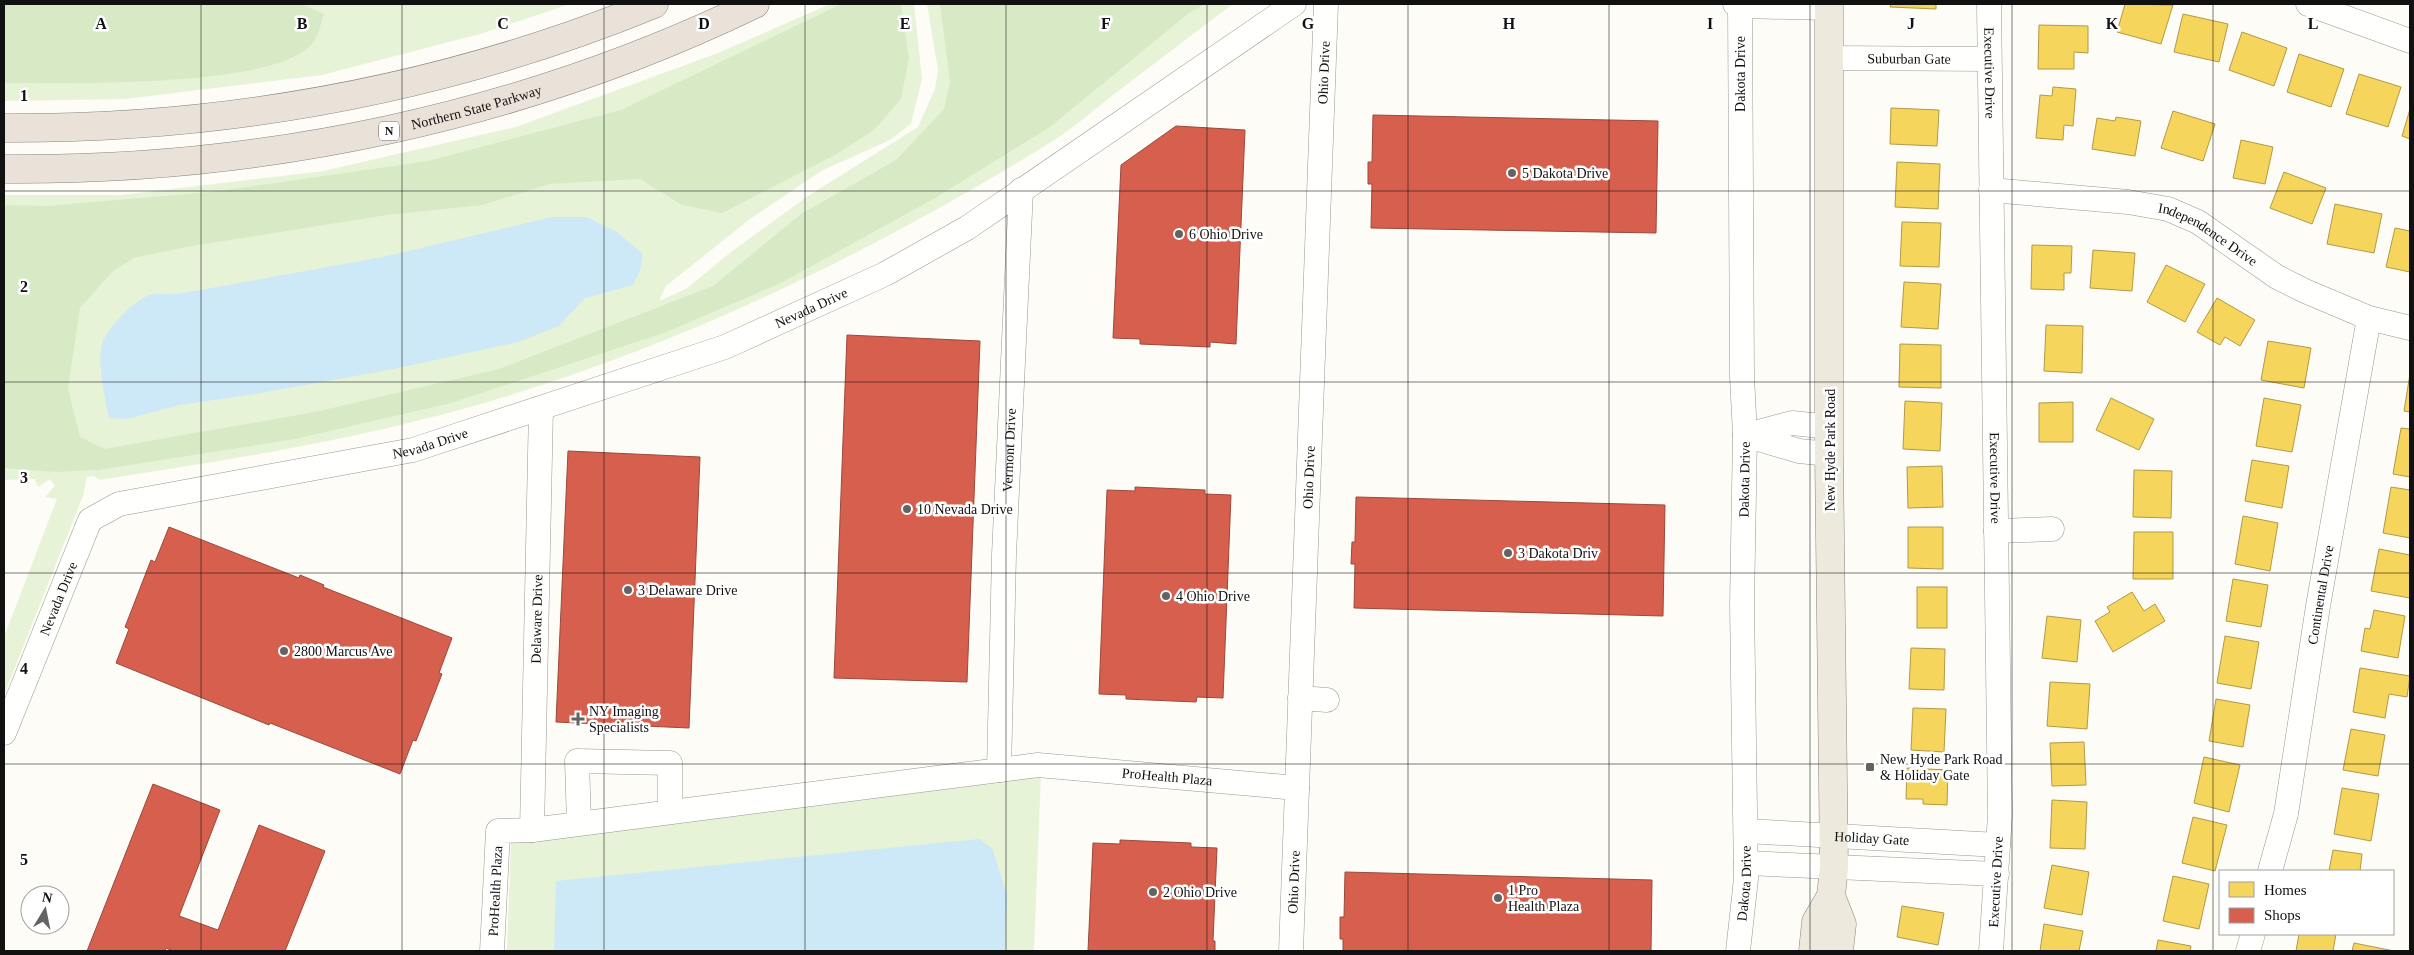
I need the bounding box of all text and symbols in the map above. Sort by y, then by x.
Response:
text: A [95,15,107,32]
text: B [297,15,308,32]
text: C [497,15,509,32]
text: D [698,15,710,32]
text: E [900,15,910,32]
text: F [1101,15,1111,32]
text: G [1302,15,1315,32]
text: H [1503,15,1516,32]
text: I [1707,15,1713,32]
text: J [1907,15,1915,32]
text: K [2106,15,2119,32]
text: L [2308,15,2318,32]
street label: Executive Drive [1982,27,1998,119]
street label: Dakota Drive [1733,36,1748,112]
street label: Ohio Drive [1315,41,1332,105]
street label: Suburban Gate [1867,51,1951,66]
street label: Northern State Parkway [410,82,543,132]
text: 1 [20,87,28,104]
road number: N [379,122,399,140]
place label: 5 Dakota Drive [1522,166,1608,181]
marker: 5 Dakota Drive [1506,167,1518,179]
street label: Independence Drive [2157,200,2260,269]
place label: 6 Ohio Drive [1189,227,1263,242]
marker: 6 Ohio Drive [1173,228,1185,240]
text: 2 [20,278,28,295]
street label: Nevada Drive [772,285,850,331]
street label: New Hyde Park Road [1823,389,1838,511]
street label: Vermont Drive [999,408,1018,492]
street label: Nevada Drive [391,425,470,461]
street label: Executive Drive [1987,432,2004,524]
street label: Dakota Drive [1736,441,1752,518]
street label: Ohio Drive [1300,445,1317,509]
text: 3 [20,469,28,486]
place label: 10 Nevada Drive [917,502,1013,517]
marker: 10 Nevada Drive [901,503,913,515]
street label: Continental Drive [2305,544,2336,646]
place label: 3 Dakota Driv [1518,546,1598,561]
marker: 3 Dakota Driv [1502,547,1514,559]
street label: Nevada Drive [37,559,80,638]
street label: Delaware Drive [528,574,545,664]
place label: 3 Delaware Drive [638,583,738,598]
marker: 3 Delaware Drive [622,584,634,596]
place label: 4 Ohio Drive [1176,589,1250,604]
marker: 4 Ohio Drive [1160,590,1172,602]
place label: 2800 Marcus Ave [294,644,393,659]
marker: 2800 Marcus Ave [278,645,290,657]
text: 4 [20,660,28,677]
place label: NY Imaging Specialists [589,704,659,735]
marker: NY Imaging Specialists [571,712,585,726]
place label: New Hyde Park Road & Holiday Gate [1880,752,2002,783]
marker: New Hyde Park Road & Holiday Gate [1864,761,1876,773]
street label: ProHealth Plaza [1121,765,1214,788]
street label: Holiday Gate [1834,828,1910,848]
street label: Executive Drive [1986,836,2006,928]
street label: ProHealth Plaza [485,845,505,937]
street label: Dakota Drive [1734,845,1754,922]
street label: Ohio Drive [1285,850,1302,914]
text: 5 [20,851,28,868]
legend [2219,870,2394,935]
text: Homes [2264,882,2307,898]
place label: 1 Pro Health Plaza [1508,883,1580,914]
north arrow [20,885,70,935]
place label: 2 Ohio Drive [1163,885,1237,900]
marker: 2 Ohio Drive [1147,886,1159,898]
text: N [41,889,53,906]
marker: 1 Pro Health Plaza [1492,892,1504,904]
text: Shops [2264,907,2301,923]

